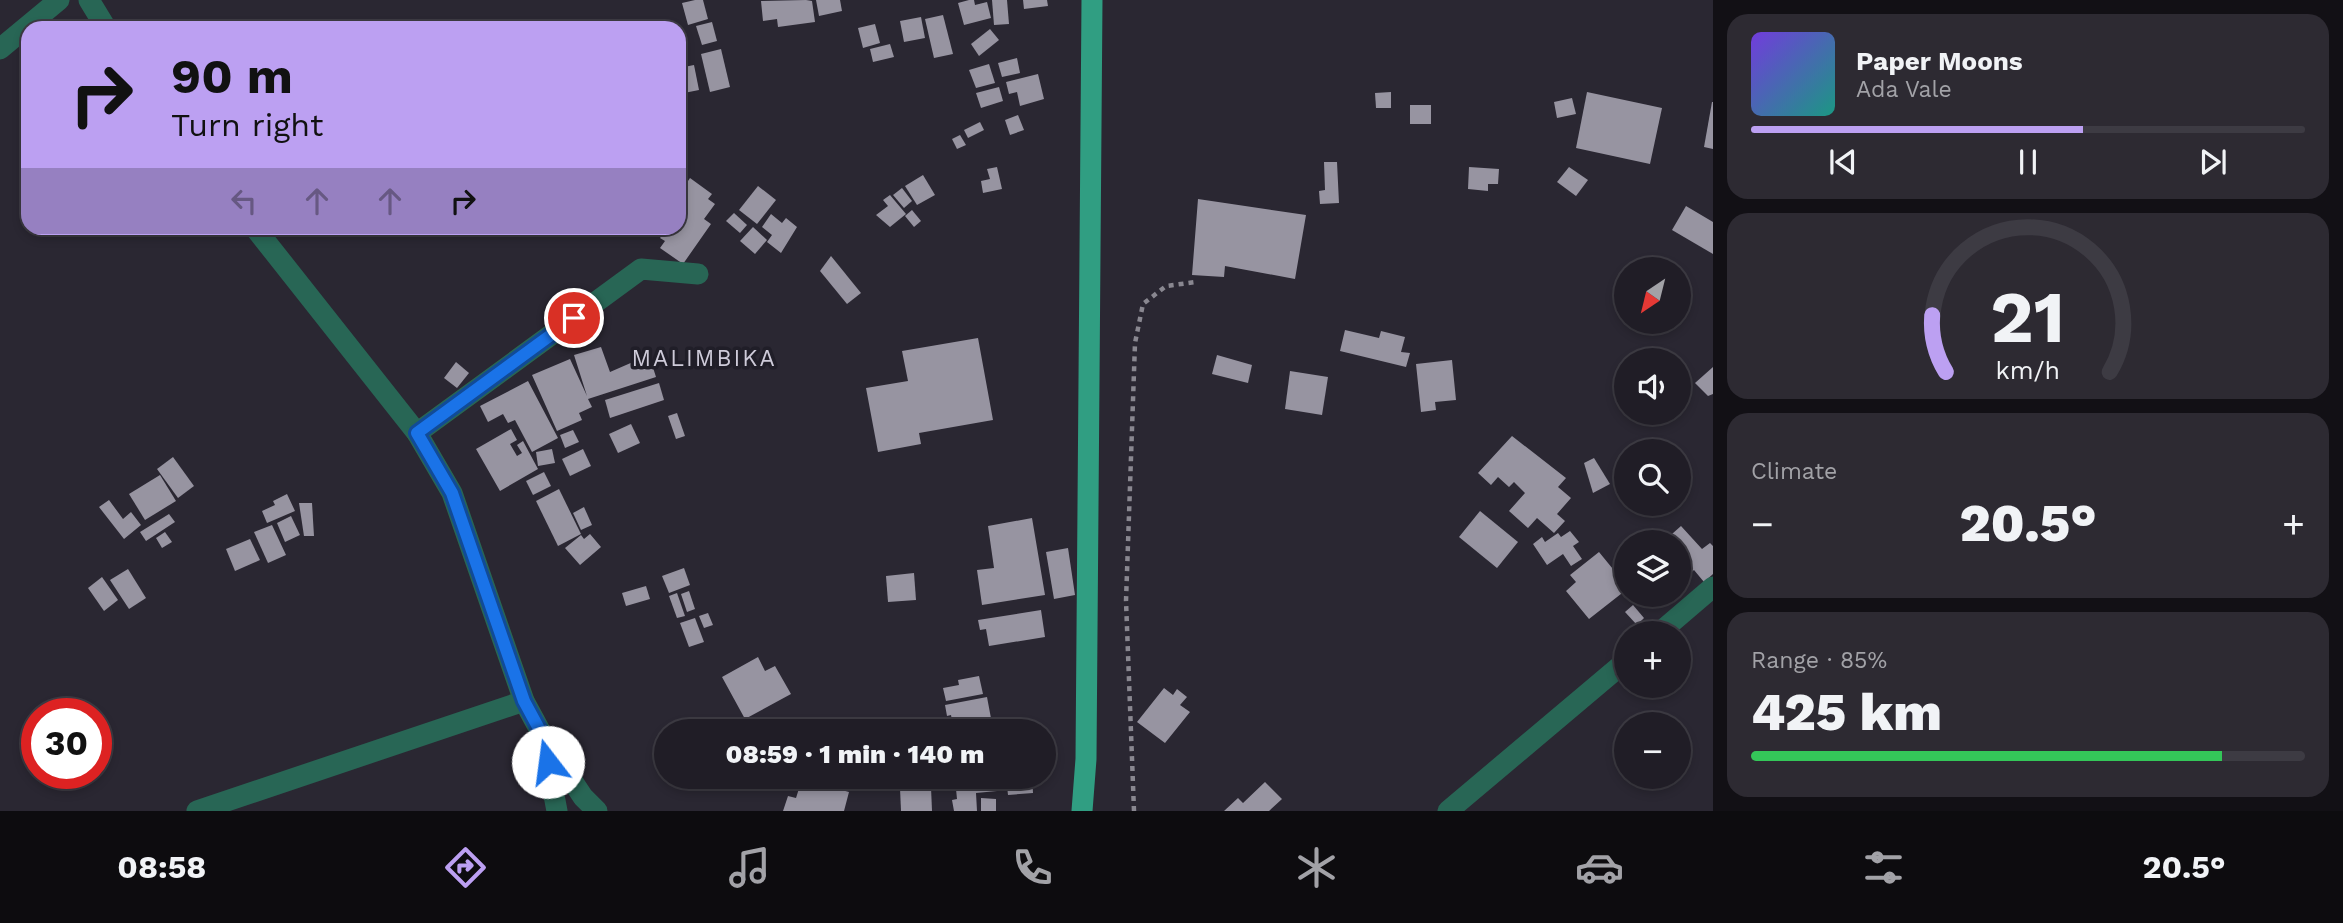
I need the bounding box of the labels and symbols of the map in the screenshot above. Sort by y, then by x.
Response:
north arrow [1614,257,1690,334]
pin [544,288,604,348]
district label: MALIMBIKA [631,345,777,372]
speed limit sign: 30 [21,698,112,789]
position arrow [511,725,585,799]

